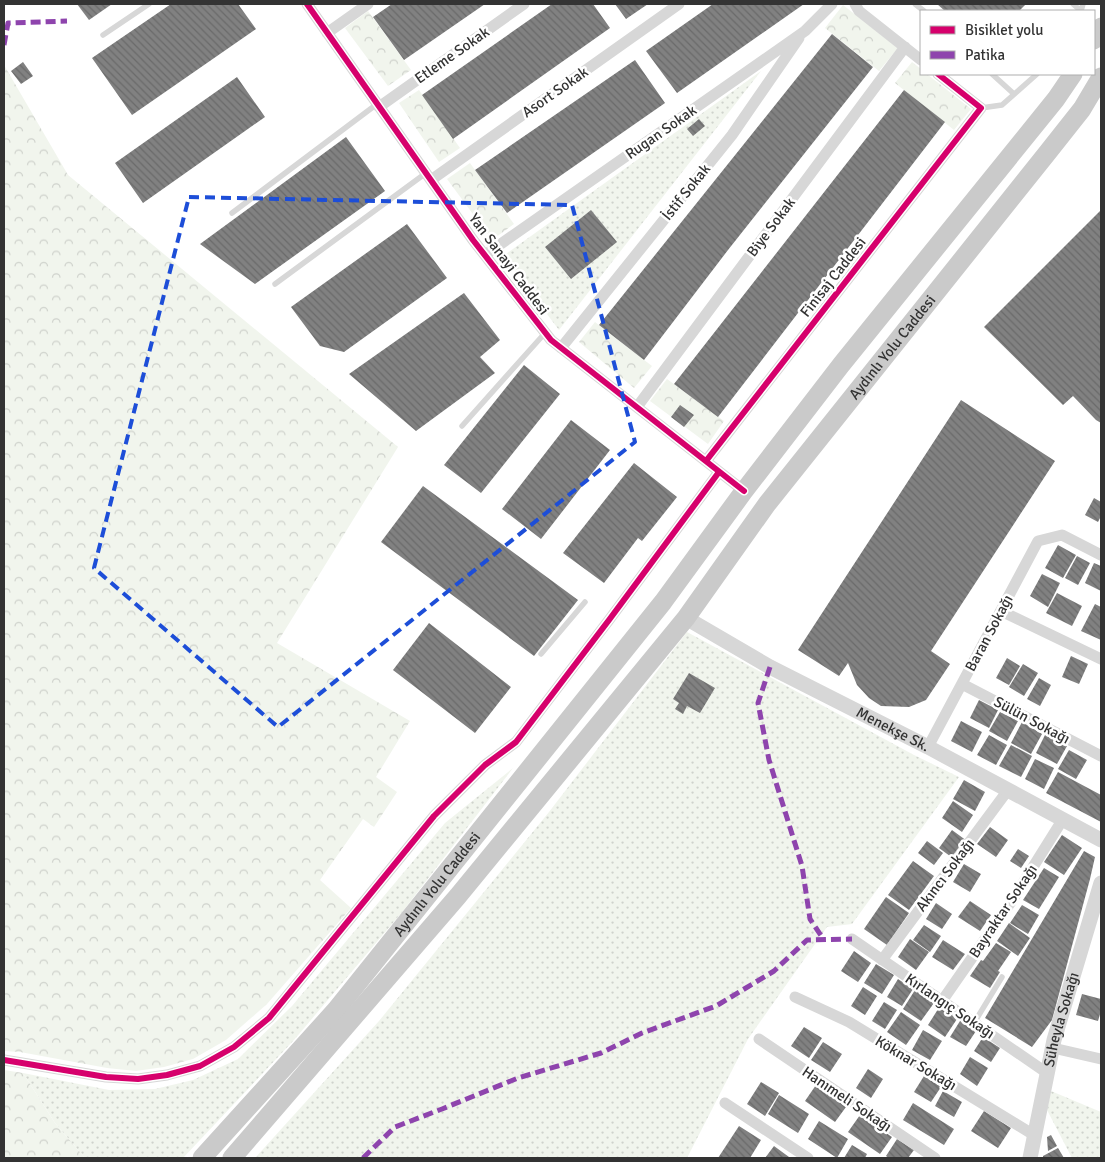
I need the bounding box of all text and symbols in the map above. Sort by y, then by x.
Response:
legend [920,10,1095,75]
text: Bisiklet yolu [965,21,1043,39]
street label: Etleme Sokak [411,22,493,87]
text: Patika [965,46,1005,64]
street label: Asort Sokak [518,62,592,121]
street label: Rugan Sokak [622,101,700,163]
street label: İstif Sokak [658,160,715,224]
street label: Biye Sokak [743,193,799,260]
street label: Yan Sanayi Caddesi [465,210,553,318]
street label: Finisaj Caddesi [796,233,870,321]
street label: Aydınlı Yolu Caddesi [845,291,939,403]
street label: Baran Sokağı [961,592,1017,674]
street label: Sülün Sokağı [991,692,1073,748]
street label: Menekşe Sk. [853,703,933,755]
street label: Aydınlı Yolu Caddesi [390,828,484,940]
street label: Akıncı Sokağı [912,835,978,915]
street label: Bayraktar Sokağı [965,861,1041,961]
street label: Kırlangıç Sokağı [902,969,998,1043]
street label: Süheyla Sokağı [1040,970,1083,1068]
street label: Köknar Sokağı [872,1032,960,1094]
street label: Hanımeli Sokağı [799,1062,895,1136]

